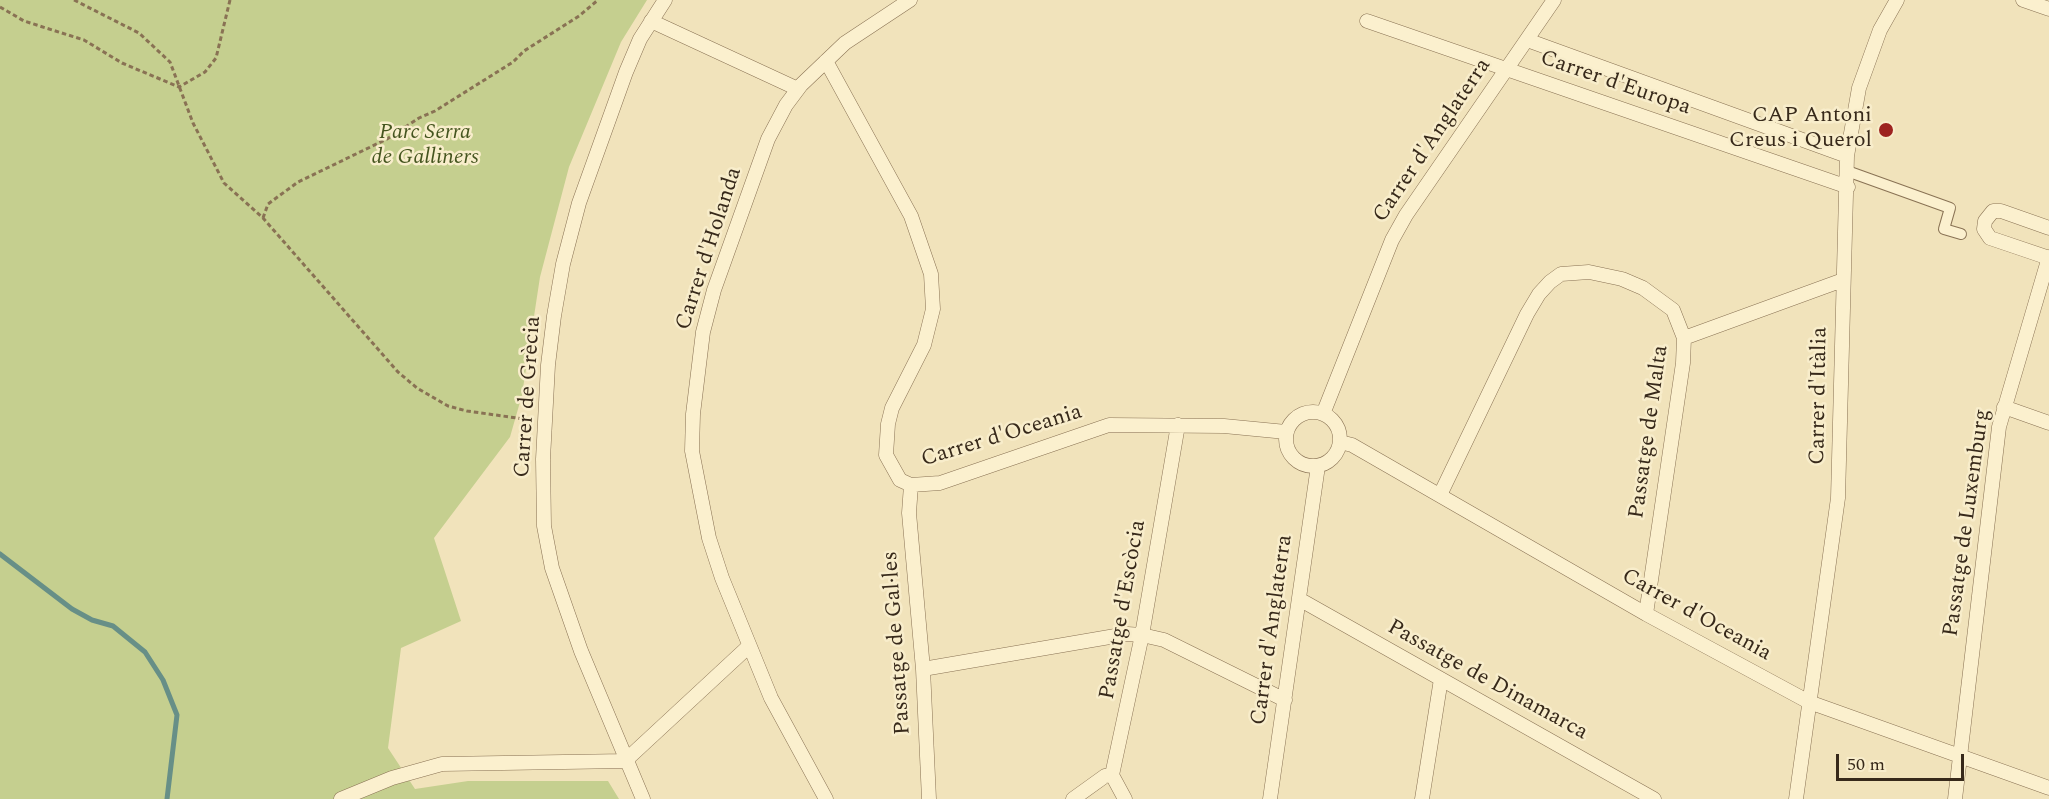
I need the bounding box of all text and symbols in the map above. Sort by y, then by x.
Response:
street label: Carrer d'Europa [1536,46,1694,122]
street label: Carrer d'Anglaterra [1368,54,1498,228]
place label: CAP Antoni Creus i Querol [1729,104,1872,156]
park label: Parc Serra de Galliners [371,121,479,172]
marker: CAP Antoni Creus i Querol [1877,121,1895,139]
street label: Carrer d'Holanda [671,164,749,334]
street label: Carrer de Grècia [510,315,548,479]
street label: Carrer d'Itàlia [1806,327,1834,465]
street label: Passatge de Malta [1625,344,1675,520]
street label: Carrer d'Oceania [918,400,1086,474]
street label: Passatge de Luxemburg [1939,407,1997,639]
street label: Passatge d'Escòcia [1095,518,1153,702]
street label: Carrer d'Anglaterra [1247,533,1299,727]
street label: Passatge de Gal·les [878,550,918,736]
street label: Carrer d'Oceania [1617,564,1775,668]
street label: Passatge de Dinamarca [1382,615,1592,747]
scale bar [1839,742,1966,780]
text: 50 m [1847,751,1885,778]

